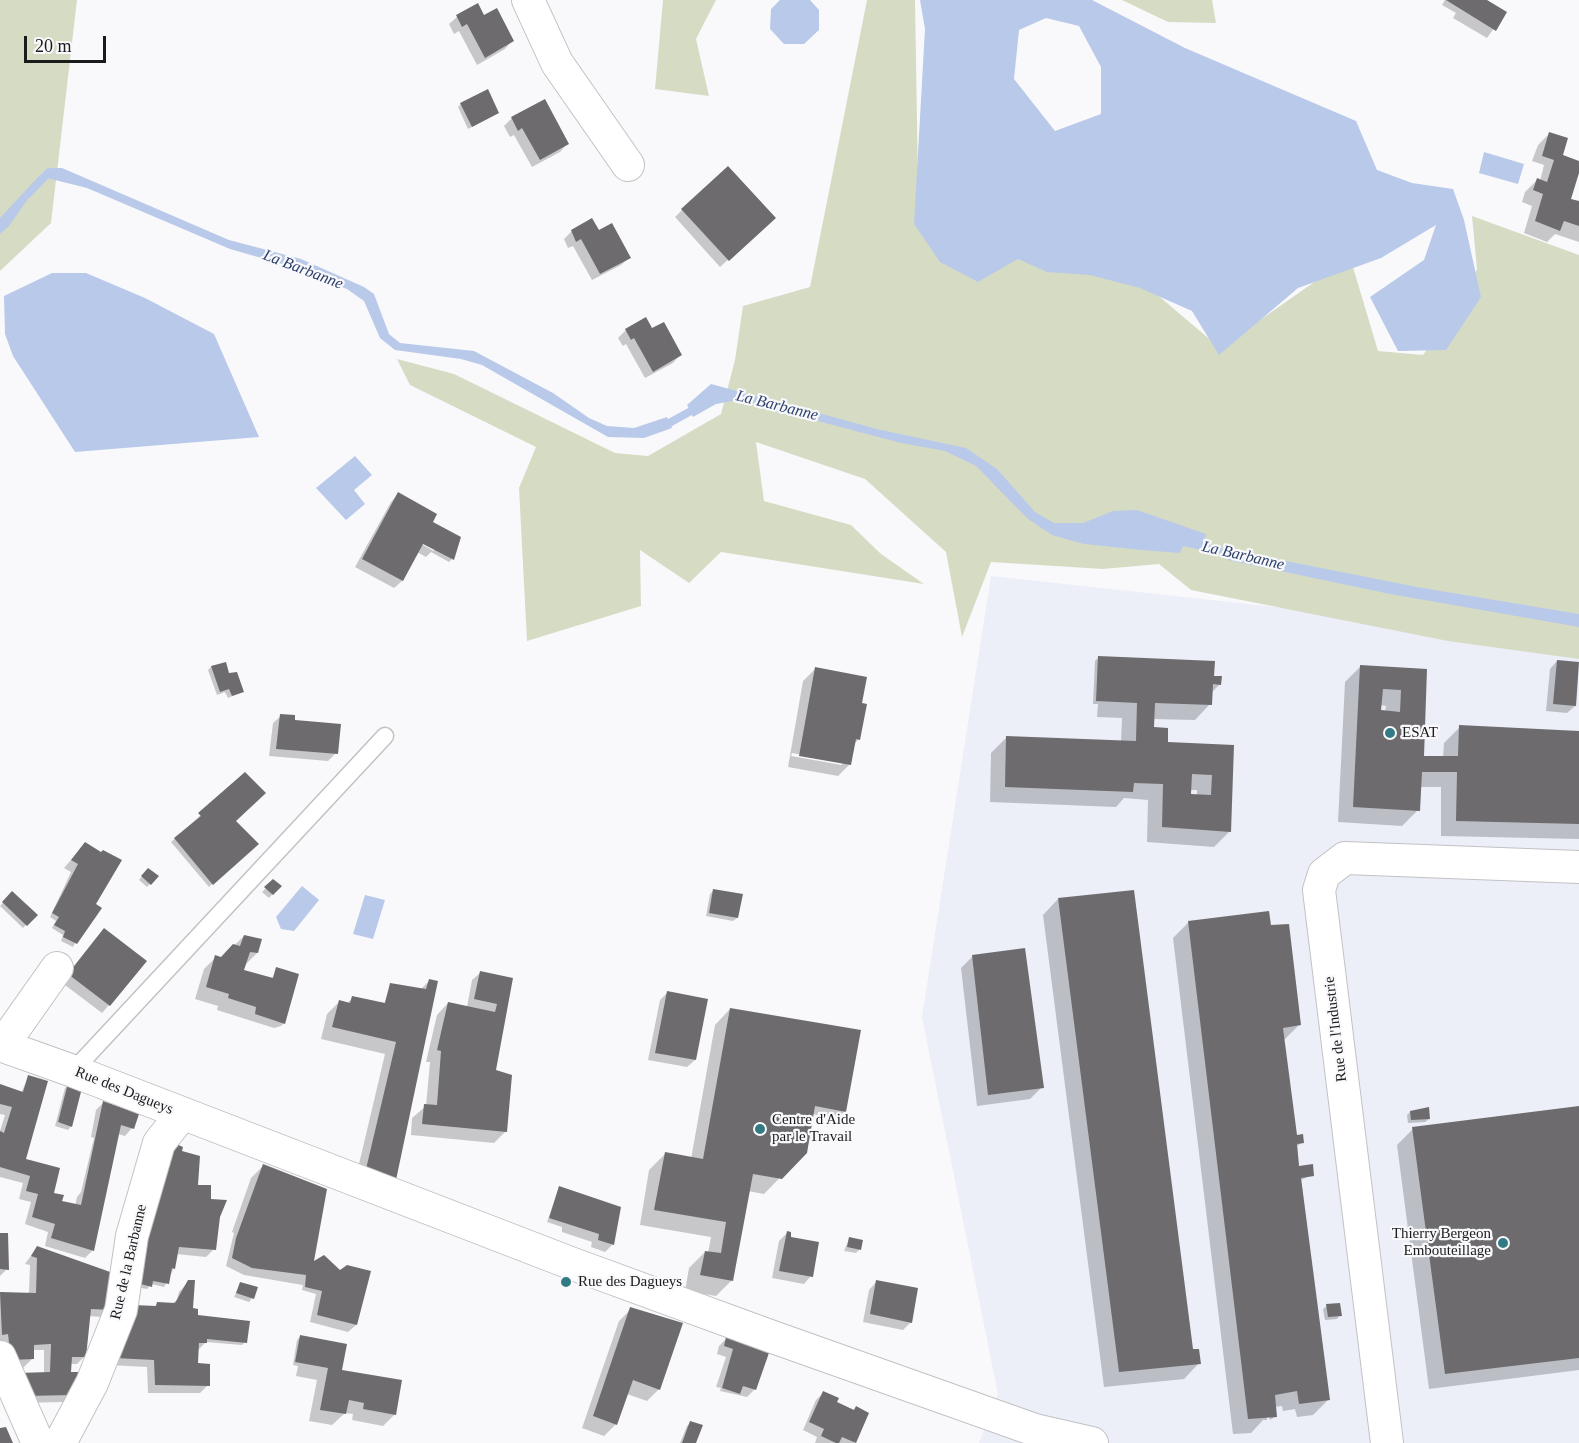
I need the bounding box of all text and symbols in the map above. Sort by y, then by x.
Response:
scale bar [27,24,110,62]
text: 20 m [35,36,72,56]
water label: La Barbanne [260,246,346,294]
water label: La Barbanne [734,387,820,425]
water label: La Barbanne [1200,537,1286,575]
place label: ESAT [1402,724,1438,742]
marker: ESAT [1383,726,1397,740]
street label: Rue de l'Industrie [1321,975,1351,1083]
street label: Rue des Dagueys [72,1063,176,1119]
place label: Centre d'Aide par le Travail [772,1111,855,1146]
marker: Centre d'Aide par le Travail [753,1122,767,1136]
street label: Rue de la Barbanne [107,1203,151,1321]
place label: Thierry Bergeon Embouteillage [1392,1225,1491,1260]
marker: Thierry Bergeon Embouteillage [1496,1236,1510,1250]
place label: Rue des Dagueys [578,1273,682,1291]
marker: Rue des Dagueys [559,1275,573,1289]

